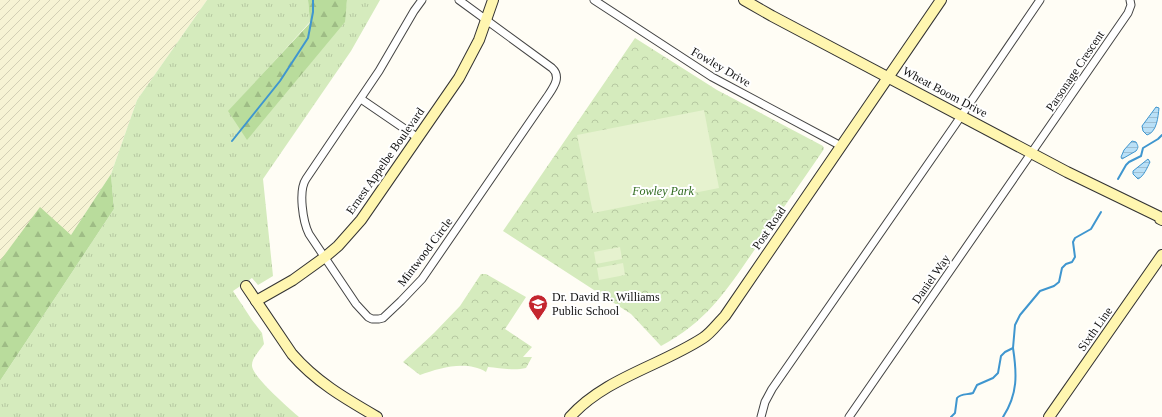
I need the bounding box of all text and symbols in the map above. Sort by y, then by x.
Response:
street label: Parsonage Crescent [1043,27,1108,114]
street label: Fowley Drive [689,44,753,90]
street label: Wheat Boom Drive [900,64,990,120]
street label: Ernest Appelbe Boulevard [343,105,427,217]
park label: Fowley Park [631,184,694,198]
street label: Post Road [749,204,789,252]
street label: Mintwood Circle [395,215,455,289]
street label: Daniel Way [909,252,953,306]
place label: Dr. David R. Williams Public School [552,290,660,318]
school or university icon: Dr. David R. Williams Public School [527,293,549,321]
street label: Sixth Line [1075,304,1115,354]

